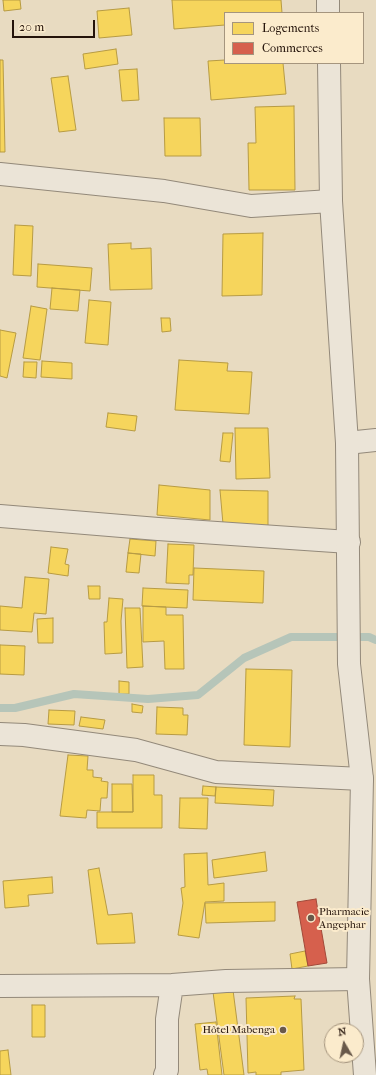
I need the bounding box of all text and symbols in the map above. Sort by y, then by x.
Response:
scale bar [14,12,97,38]
legend [224,12,364,64]
text: 20 m [19,20,44,34]
text: Logements [262,21,319,35]
text: Commerces [262,41,323,55]
place label: Pharmacie Angephar [319,905,369,931]
marker: Pharmacie Angephar [306,913,316,923]
place label: Hôtel Mabenga [202,1023,275,1037]
north arrow [324,1023,364,1063]
marker: Hôtel Mabenga [278,1025,288,1035]
text: N [337,1025,347,1039]

